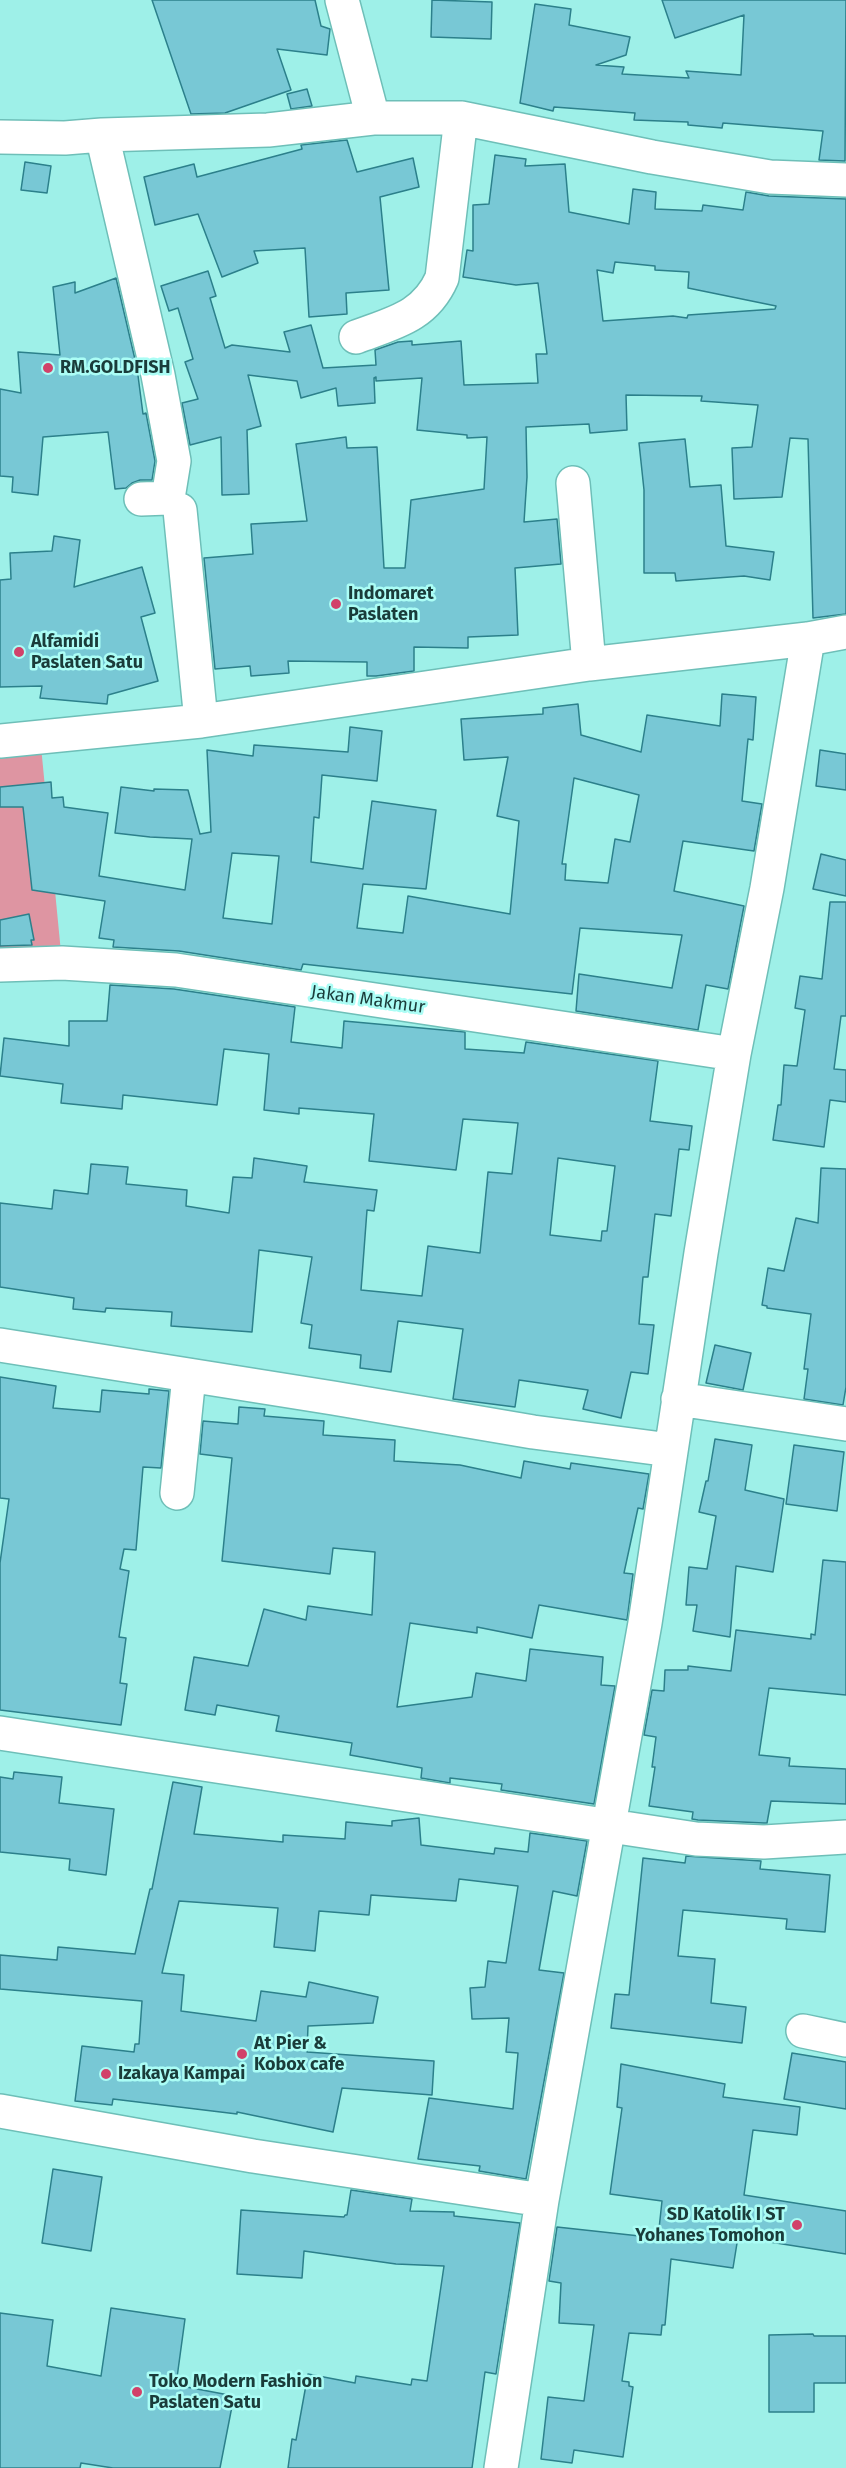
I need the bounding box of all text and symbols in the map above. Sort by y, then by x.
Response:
place label: RM.GOLDFISH [60,357,171,379]
marker: RM.GOLDFISH [41,361,55,375]
place label: Indomaret Paslaten [348,583,434,626]
marker: Indomaret Paslaten [329,597,343,611]
place label: Alfamidi Paslaten Satu [31,631,143,674]
marker: Alfamidi Paslaten Satu [12,645,26,659]
street label: Jakan Makmur [309,981,427,1019]
place label: At Pier & Kobox cafe [254,2033,345,2076]
marker: At Pier & Kobox cafe [235,2047,249,2061]
place label: Izakaya Kampai [118,2063,245,2085]
marker: Izakaya Kampai [99,2067,113,2081]
place label: SD Katolik I ST Yohanes Tomohon [635,2204,785,2246]
marker: SD Katolik I ST Yohanes Tomohon [790,2218,804,2232]
place label: Toko Modern Fashion Paslaten Satu [149,2371,322,2414]
marker: Toko Modern Fashion Paslaten Satu [130,2385,144,2399]

